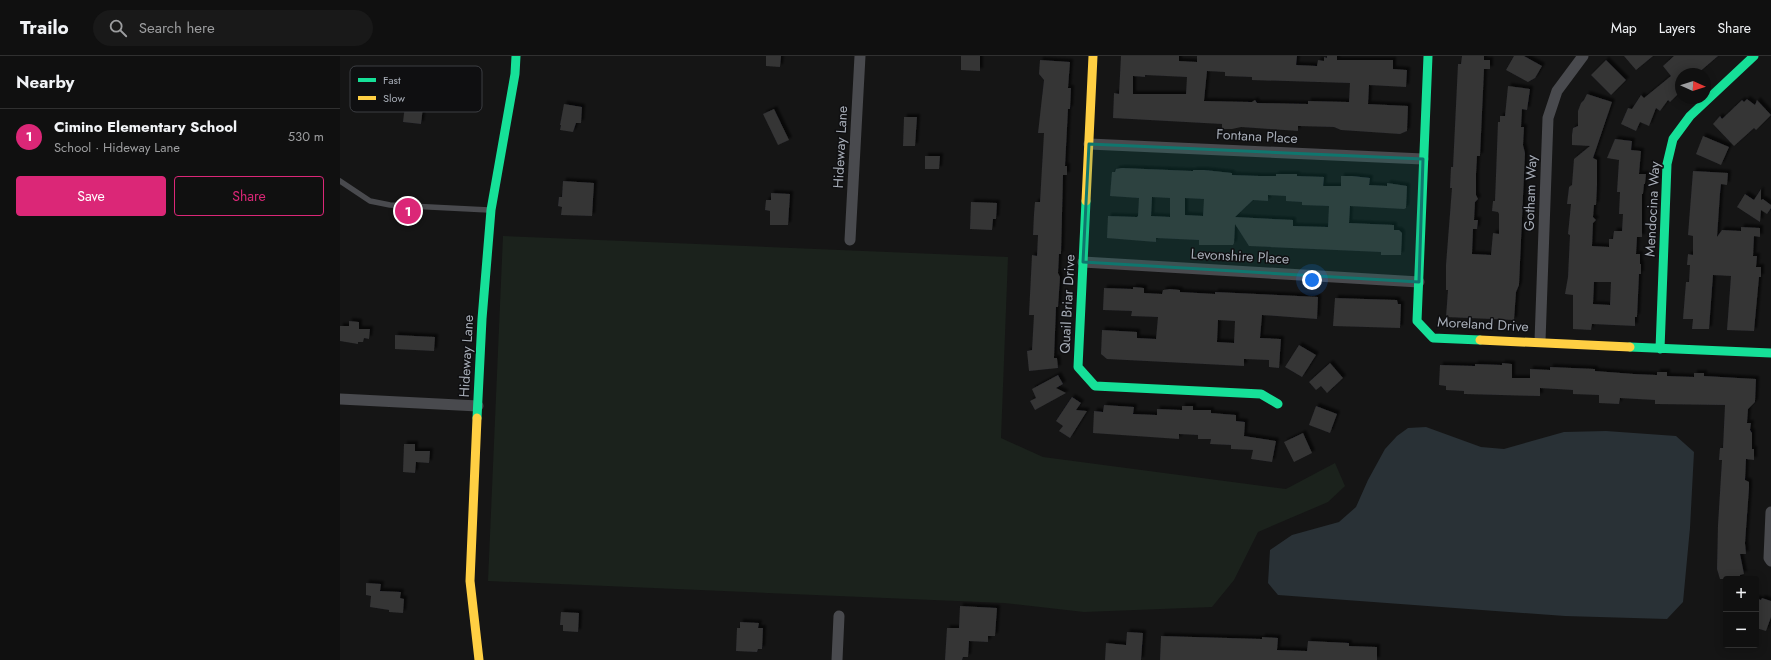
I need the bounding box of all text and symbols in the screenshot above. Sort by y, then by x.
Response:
search box [93,10,373,46]
text: Trailo [20,14,69,41]
icon: search [107,17,129,39]
text: Search here [139,17,215,39]
text: Map [1611,18,1637,38]
text: Layers [1659,18,1695,38]
text: Share [1717,18,1751,38]
legend [350,66,482,112]
north arrow [1675,68,1711,104]
text: Nearby [16,70,74,94]
text: Fast [383,72,401,88]
text: Slow [383,90,405,106]
street label: Hideway Lane [828,105,852,189]
text: Cimino Elementary School [54,116,237,138]
street label: Fontana Place [1216,124,1298,148]
text: 1 [26,127,32,146]
text: 530 m [288,127,324,146]
text: School · Hideway Lane [54,138,180,157]
street label: Gotham Way [1519,154,1541,231]
street label: Mendocina Way [1640,160,1665,257]
button: Save [16,176,166,216]
button: Share [174,176,324,216]
pin: 1 [395,196,421,226]
street label: Levonshire Place [1190,243,1290,269]
street label: Quail Briar Drive [1054,254,1080,354]
your location [1302,270,1322,290]
street label: Moreland Drive [1437,312,1529,336]
street label: Hideway Lane [454,314,478,398]
map controls [1723,576,1759,648]
button: + [1723,576,1759,612]
button: − [1723,612,1759,648]

